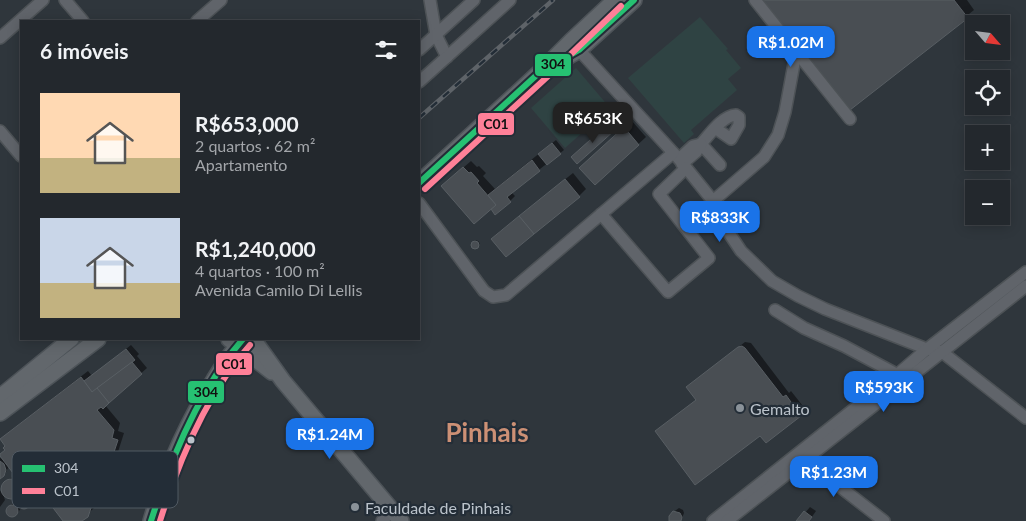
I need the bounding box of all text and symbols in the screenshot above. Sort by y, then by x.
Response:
north arrow [965,15,1010,60]
map controls [965,15,1010,225]
pin: R$1.02M [745,26,837,68]
text: R$1.02M [758,32,824,51]
icon: filters [372,36,400,64]
text: 6 imóveis [40,38,128,63]
line badge: 304 [534,53,572,77]
text: 304 [541,55,565,72]
button: locate [965,70,1010,115]
pin: R$653K [552,102,634,144]
text: R$653K [564,108,622,127]
text: R$653,000 [195,111,299,136]
line badge: C01 [477,112,515,136]
icon: home [80,113,140,173]
text: C01 [483,115,509,132]
button: + [965,125,1010,170]
text: 2 quartos · 62 m² [195,136,315,155]
text: Apartamento [195,155,287,174]
button: − [965,180,1010,225]
pin: R$833K [679,200,761,243]
text: R$833K [691,207,749,226]
text: R$1,240,000 [195,236,316,261]
icon: home [80,238,140,298]
text: 4 quartos · 100 m² [195,261,325,280]
text: Avenida Camilo Di Lellis [195,280,362,299]
line badge: C01 [215,352,253,376]
text: C01 [221,355,247,372]
pin: R$593K [843,370,925,413]
text: R$593K [855,377,913,396]
line badge: 304 [187,380,225,404]
text: 304 [194,383,218,400]
place label: Gemalto [750,399,810,418]
marker: Gemalto [734,402,746,414]
district label: Pinhais [445,416,529,448]
pin: R$1.24M [284,418,376,460]
text: R$1.24M [297,424,363,443]
unlabelled marker [186,435,196,445]
legend [12,451,178,508]
pin: R$1.23M [788,456,880,498]
text: 304 [54,459,78,476]
text: R$1.23M [801,462,867,481]
text: C01 [54,482,80,499]
place label: Faculdade de Pinhais [365,498,511,517]
marker: Faculdade de Pinhais [349,501,361,513]

